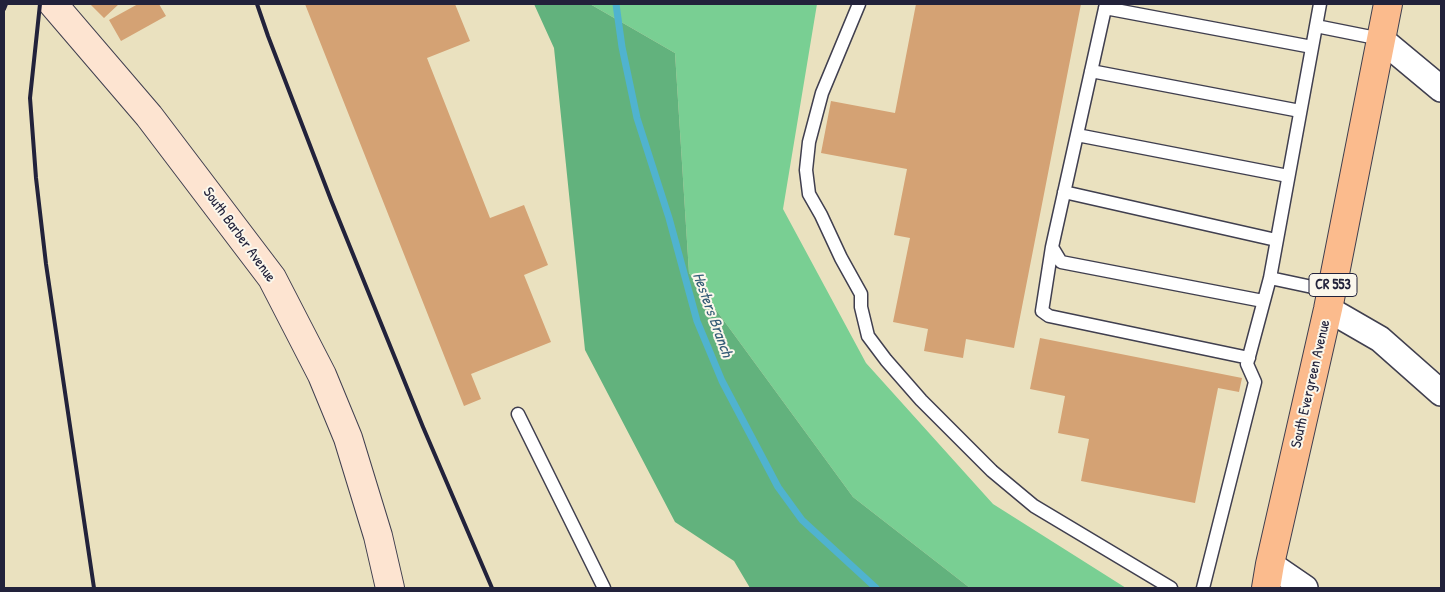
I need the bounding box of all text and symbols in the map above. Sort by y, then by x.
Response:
street label: South Barber Avenue [199,184,279,286]
water label: Hesters Branch [688,270,736,360]
road number: CR 553 [1309,274,1357,296]
street label: South Evergreen Avenue [1288,318,1334,450]

